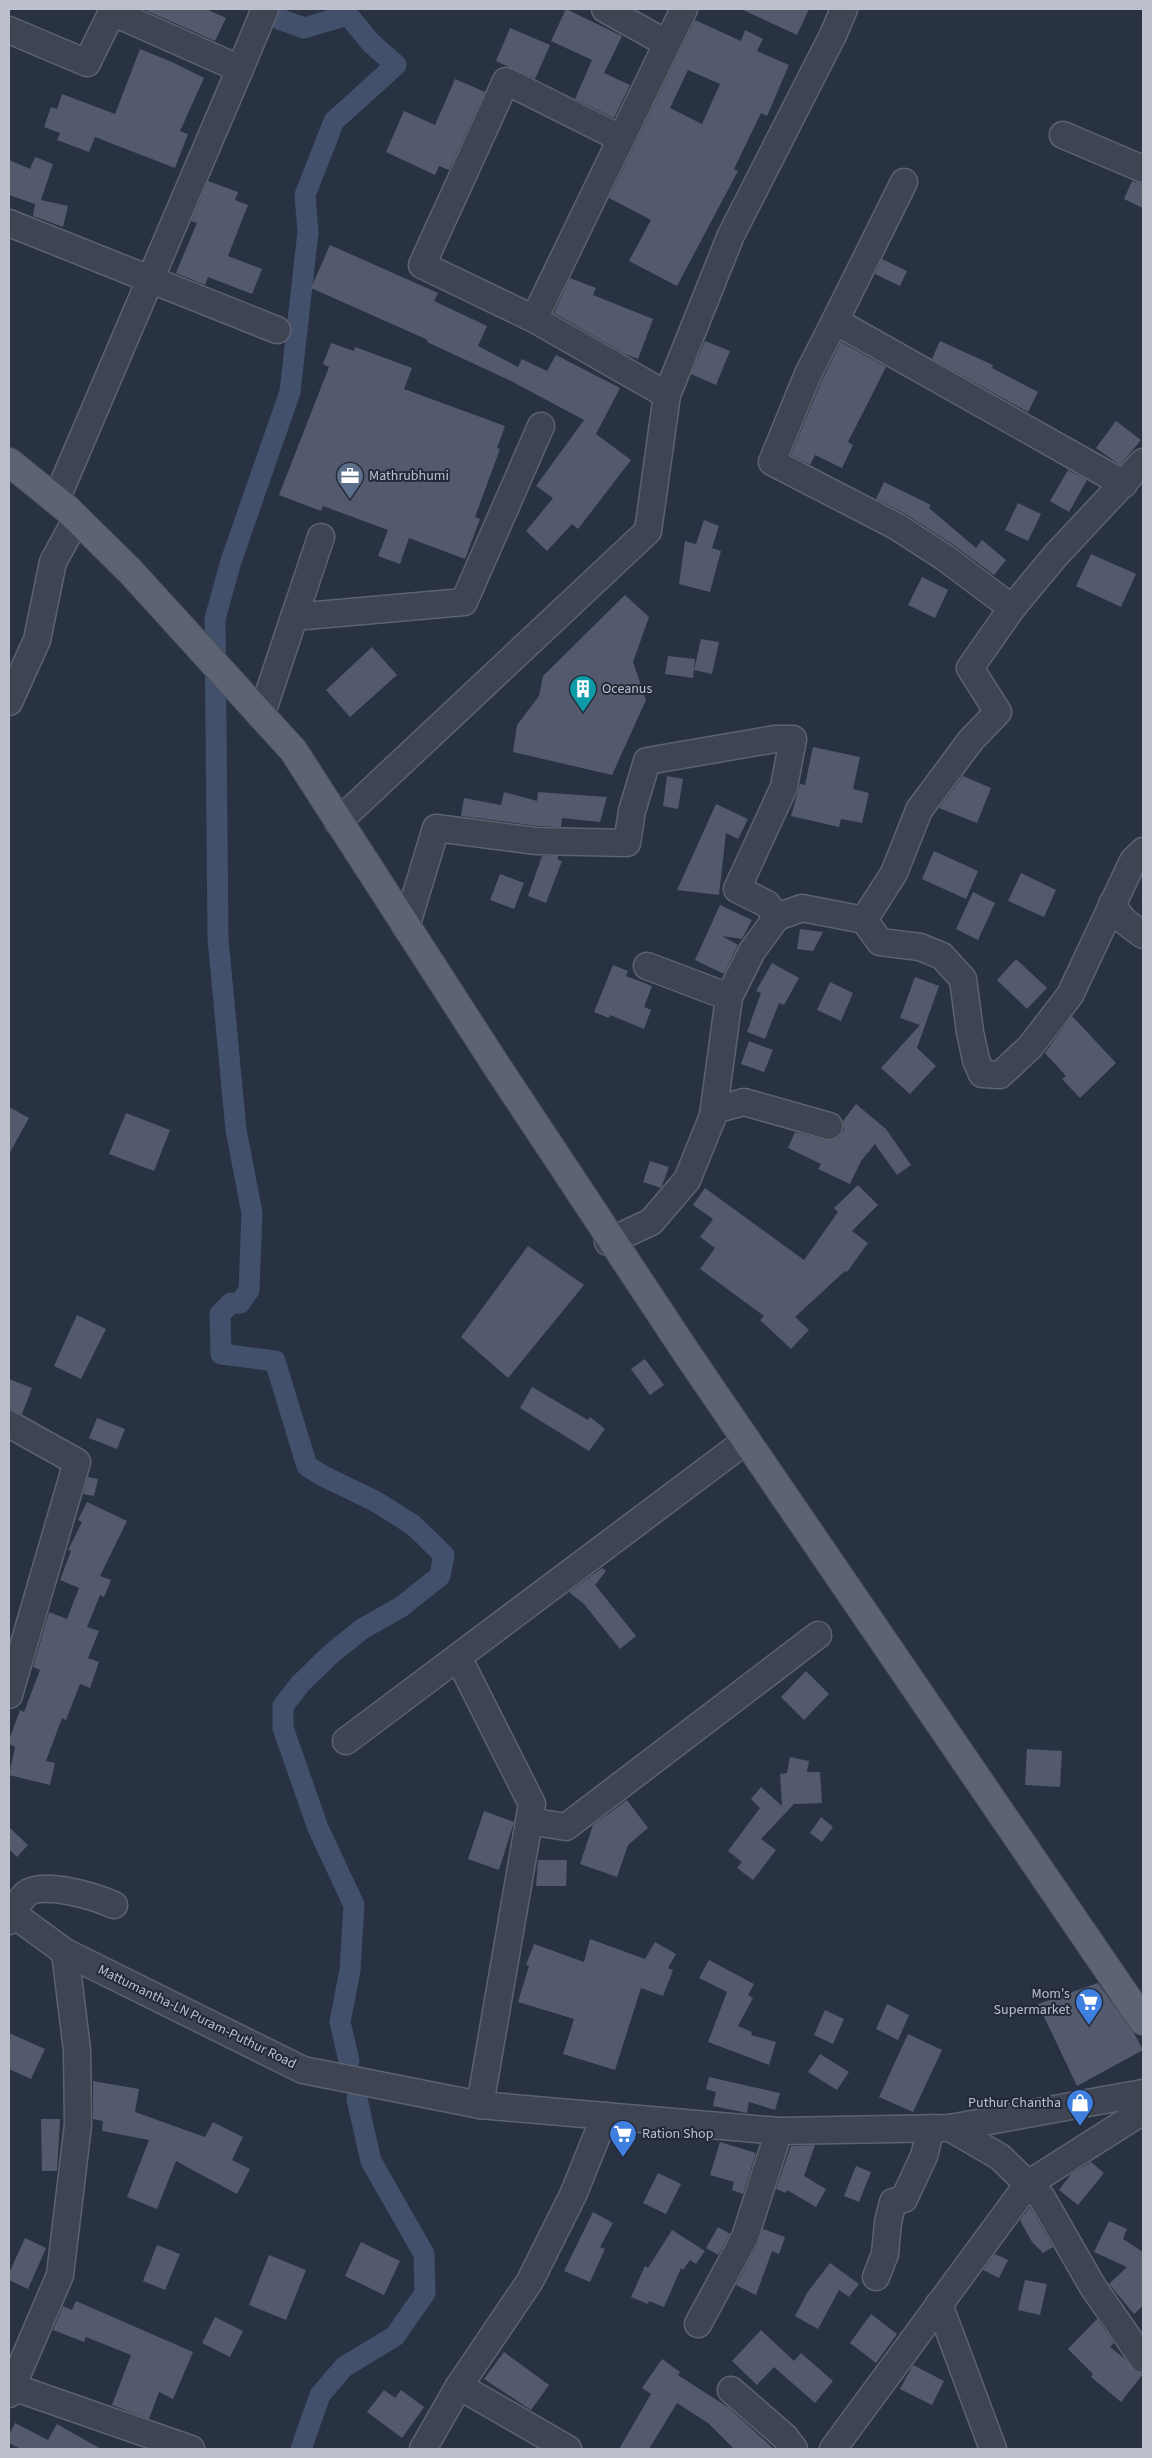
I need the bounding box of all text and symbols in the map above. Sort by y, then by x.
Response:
office icon: Mathrubhumi [335,461,365,500]
place label: Mathrubhumi [369,466,449,486]
building icon: Oceanus [568,674,598,713]
place label: Oceanus [602,679,652,699]
street label: Mattumantha-LN Puram-Puthur Road [94,1960,300,2074]
place label: Mom's Supermarket [994,1984,1070,2020]
supermarket icon: Mom's Supermarket [1074,1987,1104,2026]
shop icon: Puthur Chantha [1065,2088,1095,2127]
place label: Puthur Chantha [968,2093,1061,2113]
supermarket icon: Ration Shop [608,2119,638,2158]
place label: Ration Shop [642,2124,714,2144]

